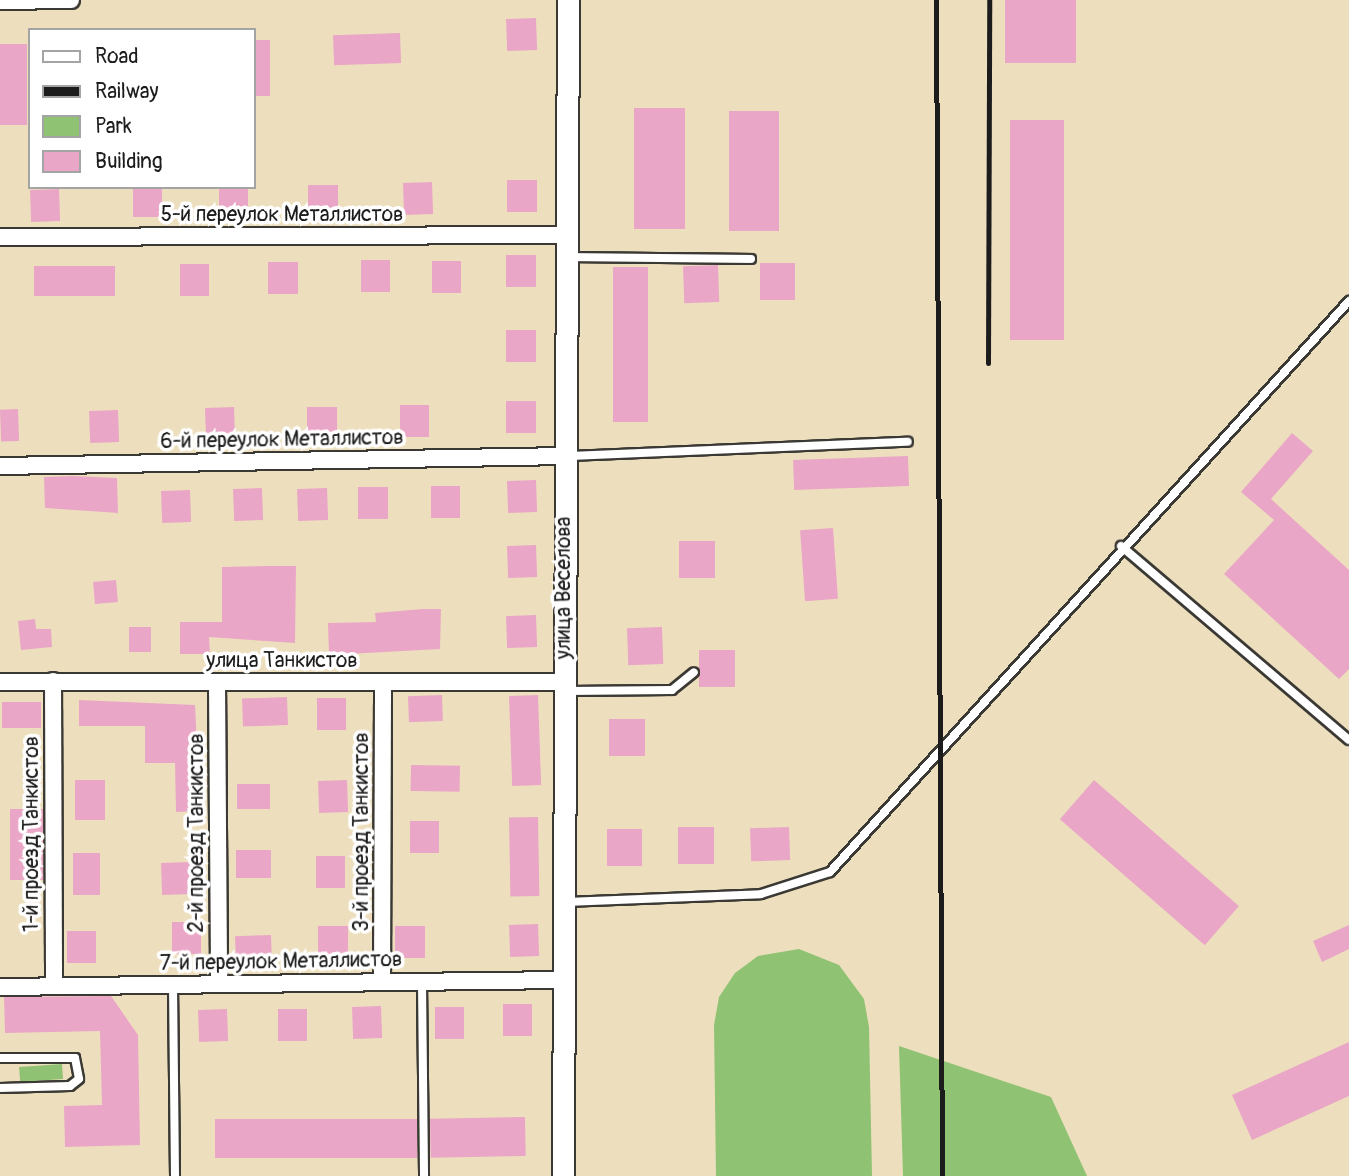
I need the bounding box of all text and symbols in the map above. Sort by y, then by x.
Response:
legend [28,28,256,189]
text: Road [95,43,139,70]
text: Railway [95,78,159,105]
text: Park [95,113,132,140]
text: Building [95,148,162,175]
street label: 5-й переулок Металлистов [161,202,403,228]
street label: 6-й переулок Металлистов [160,425,404,455]
street label: улица Веселова [551,517,577,659]
street label: улица Танкистов [206,648,358,674]
street label: 3-й проезд Танкистов [349,732,375,932]
street label: 2-й проезд Танкистов [184,733,210,933]
street label: 1-й проезд Танкистов [19,736,45,932]
street label: 7-й переулок Металлистов [160,947,402,977]

